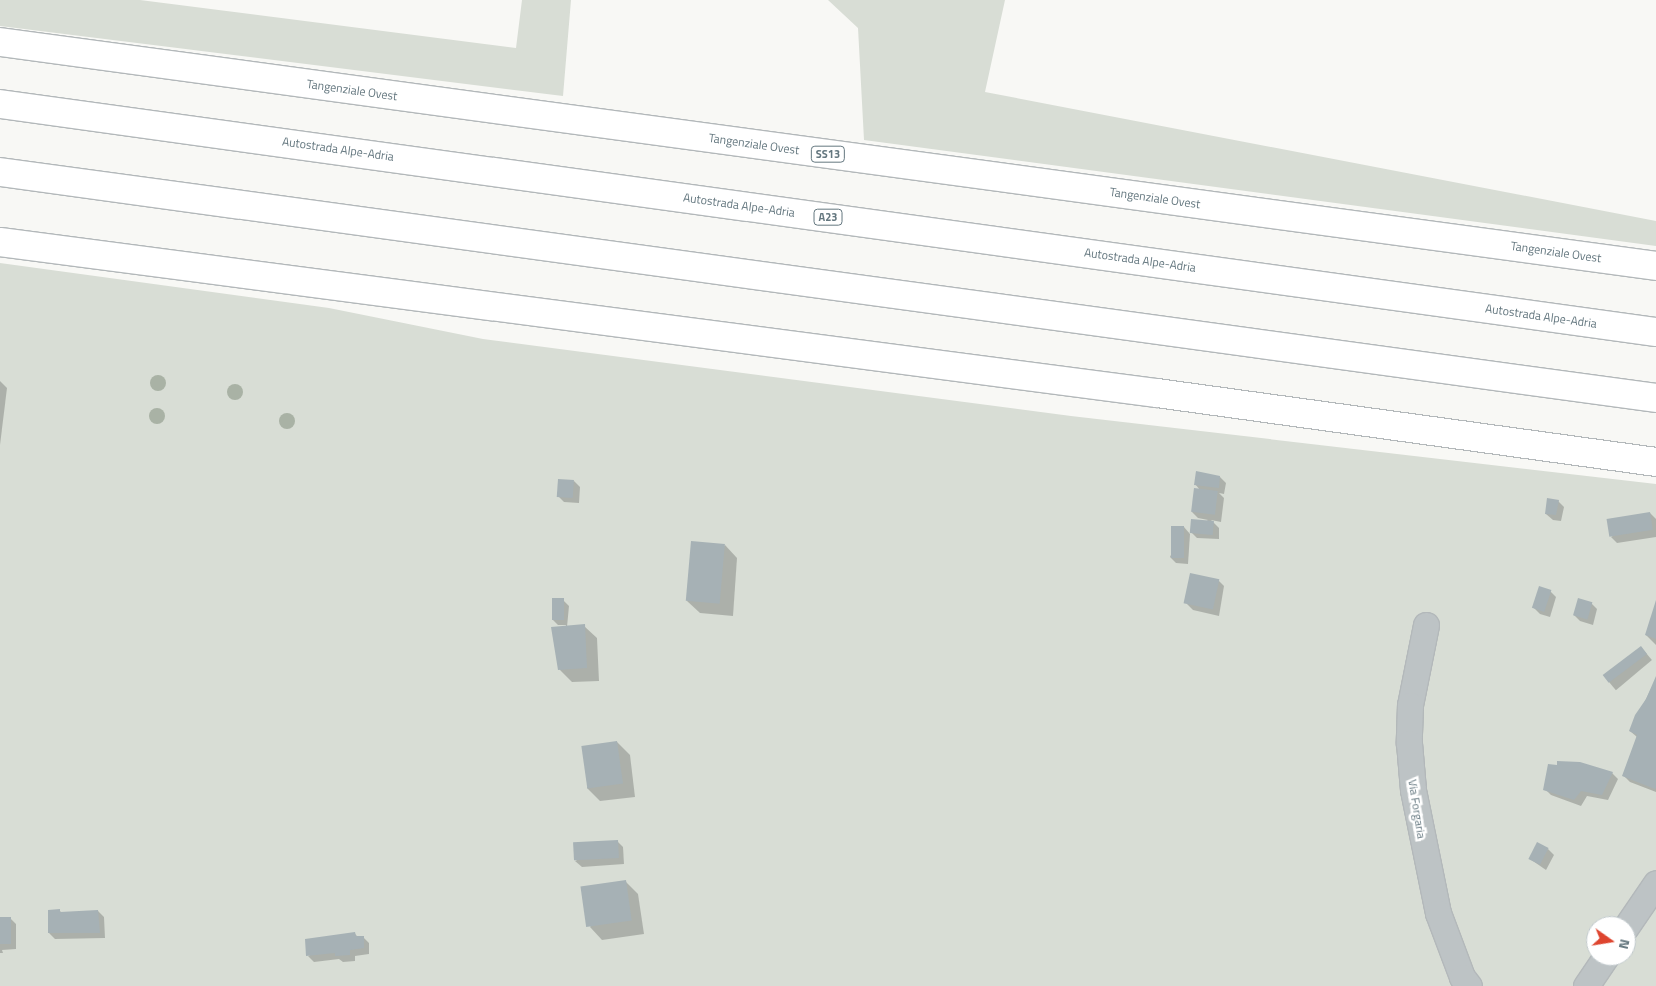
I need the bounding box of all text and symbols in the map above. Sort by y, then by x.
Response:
street label: Tangenziale Ovest [306,77,398,103]
street label: Tangenziale Ovest [708,131,800,157]
street label: Autostrada Alpe-Adria [281,134,395,164]
road number: SS13 [810,146,846,162]
street label: Tangenziale Ovest [1109,185,1201,211]
street label: Autostrada Alpe-Adria [682,190,796,220]
road number: A23 [813,208,843,226]
street label: Tangenziale Ovest [1510,239,1602,265]
street label: Autostrada Alpe-Adria [1083,245,1197,275]
street label: Autostrada Alpe-Adria [1484,301,1598,331]
street label: Via Forgaria [1405,778,1429,840]
north arrow [1586,916,1636,966]
text: N [1614,937,1636,951]

